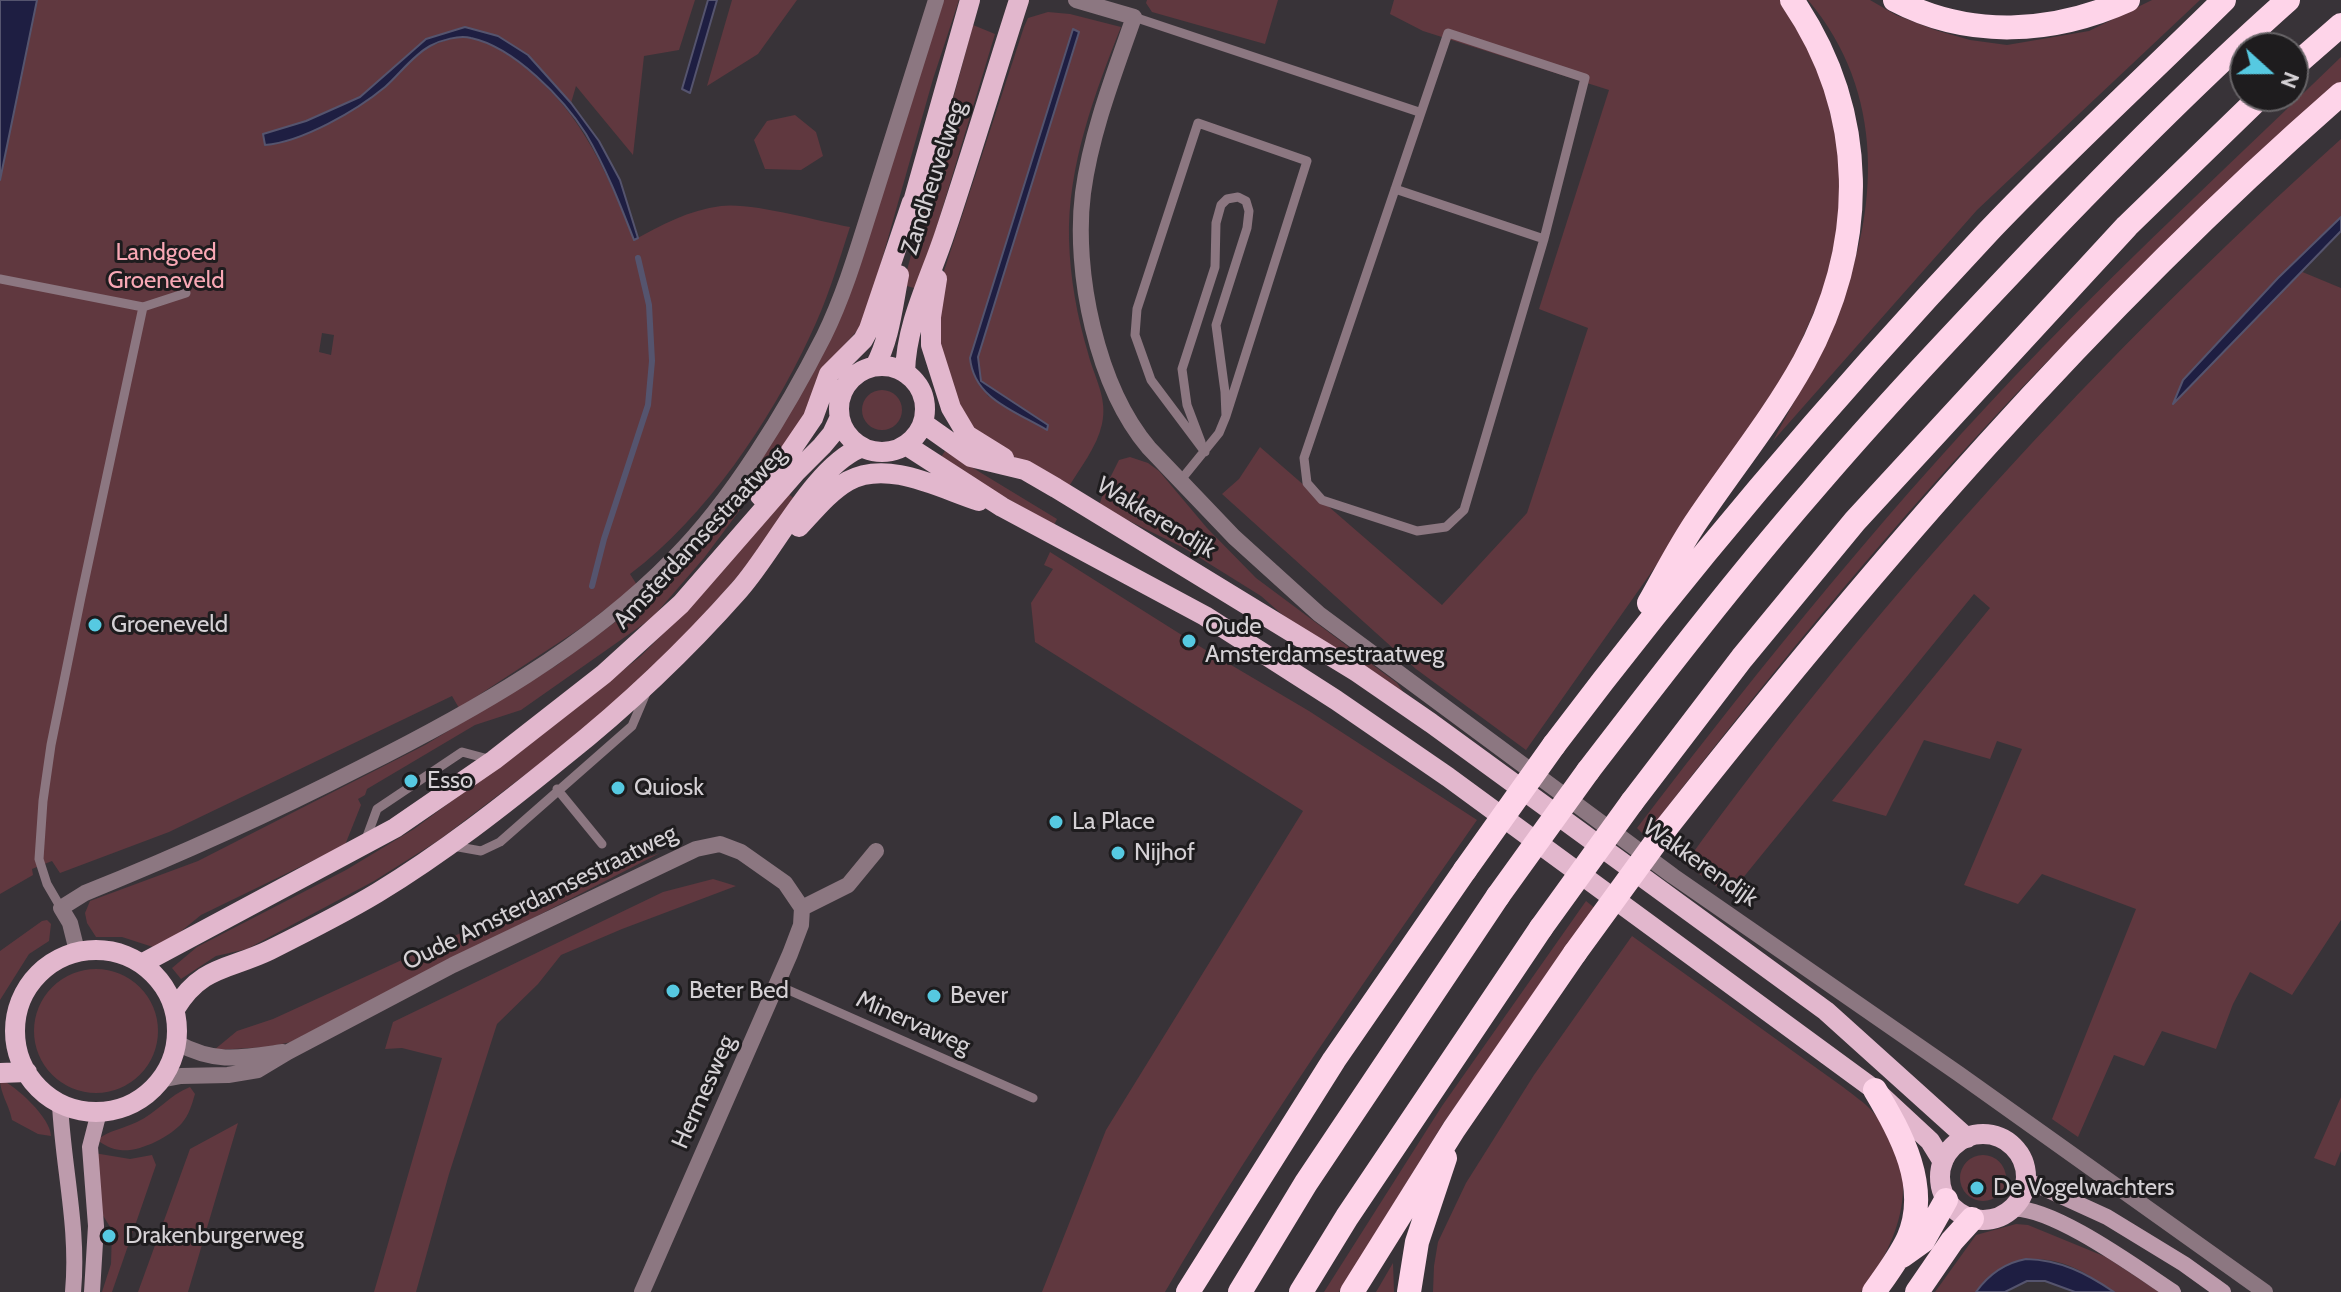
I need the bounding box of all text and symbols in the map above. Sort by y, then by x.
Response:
north arrow [2229,32,2309,112]
text: N [2275,68,2305,92]
street label: Zandheuvelweg [896,97,972,259]
park label: Landgoed Groeneveld [107,239,225,295]
street label: Amsterdamsestraatweg [608,441,792,635]
street label: Wakkerendijk [1091,471,1221,565]
place label: Groeneveld [111,611,228,639]
place label: Oude Amsterdamsestraatweg [1205,613,1444,669]
marker: Groeneveld [86,616,104,634]
marker: Oude Amsterdamsestraatweg [1180,632,1198,650]
place label: Esso [427,767,473,795]
marker: Esso [402,772,420,790]
place label: Quiosk [634,774,704,802]
marker: Quiosk [609,779,627,797]
place label: La Place [1072,808,1155,836]
marker: La Place [1047,813,1065,831]
street label: Wakkerendijk [1637,813,1763,913]
street label: Oude Amsterdamsestraatweg [398,819,682,977]
place label: Nijhof [1134,839,1195,867]
marker: Nijhof [1109,844,1127,862]
place label: Beter Bed [689,977,789,1005]
marker: Beter Bed [664,982,682,1000]
place label: Bever [950,982,1008,1010]
street label: Minervaweg [851,985,975,1061]
marker: Bever [925,987,943,1005]
street label: Hermesweg [666,1031,742,1153]
place label: De Vogelwachters [1993,1174,2175,1202]
marker: De Vogelwachters [1968,1179,1986,1197]
place label: Drakenburgerweg [125,1222,304,1250]
marker: Drakenburgerweg [100,1227,118,1245]

